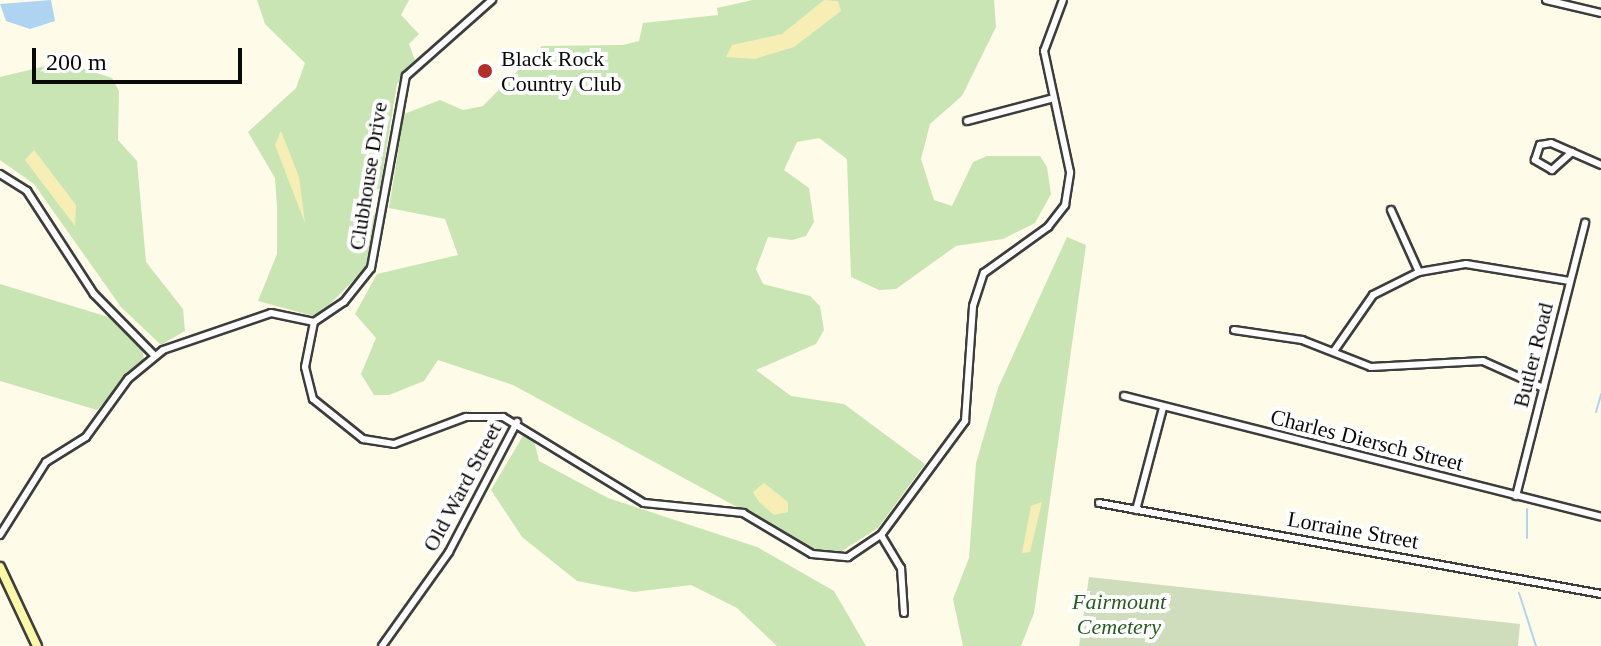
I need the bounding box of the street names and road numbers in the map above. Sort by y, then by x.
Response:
street label: Clubhouse Drive [343,100,393,252]
street label: Butler Road [1507,300,1559,410]
street label: Charles Diersch Street [1268,403,1466,477]
street label: Old Ward Street [417,418,507,556]
street label: Lorraine Street [1285,505,1421,555]

